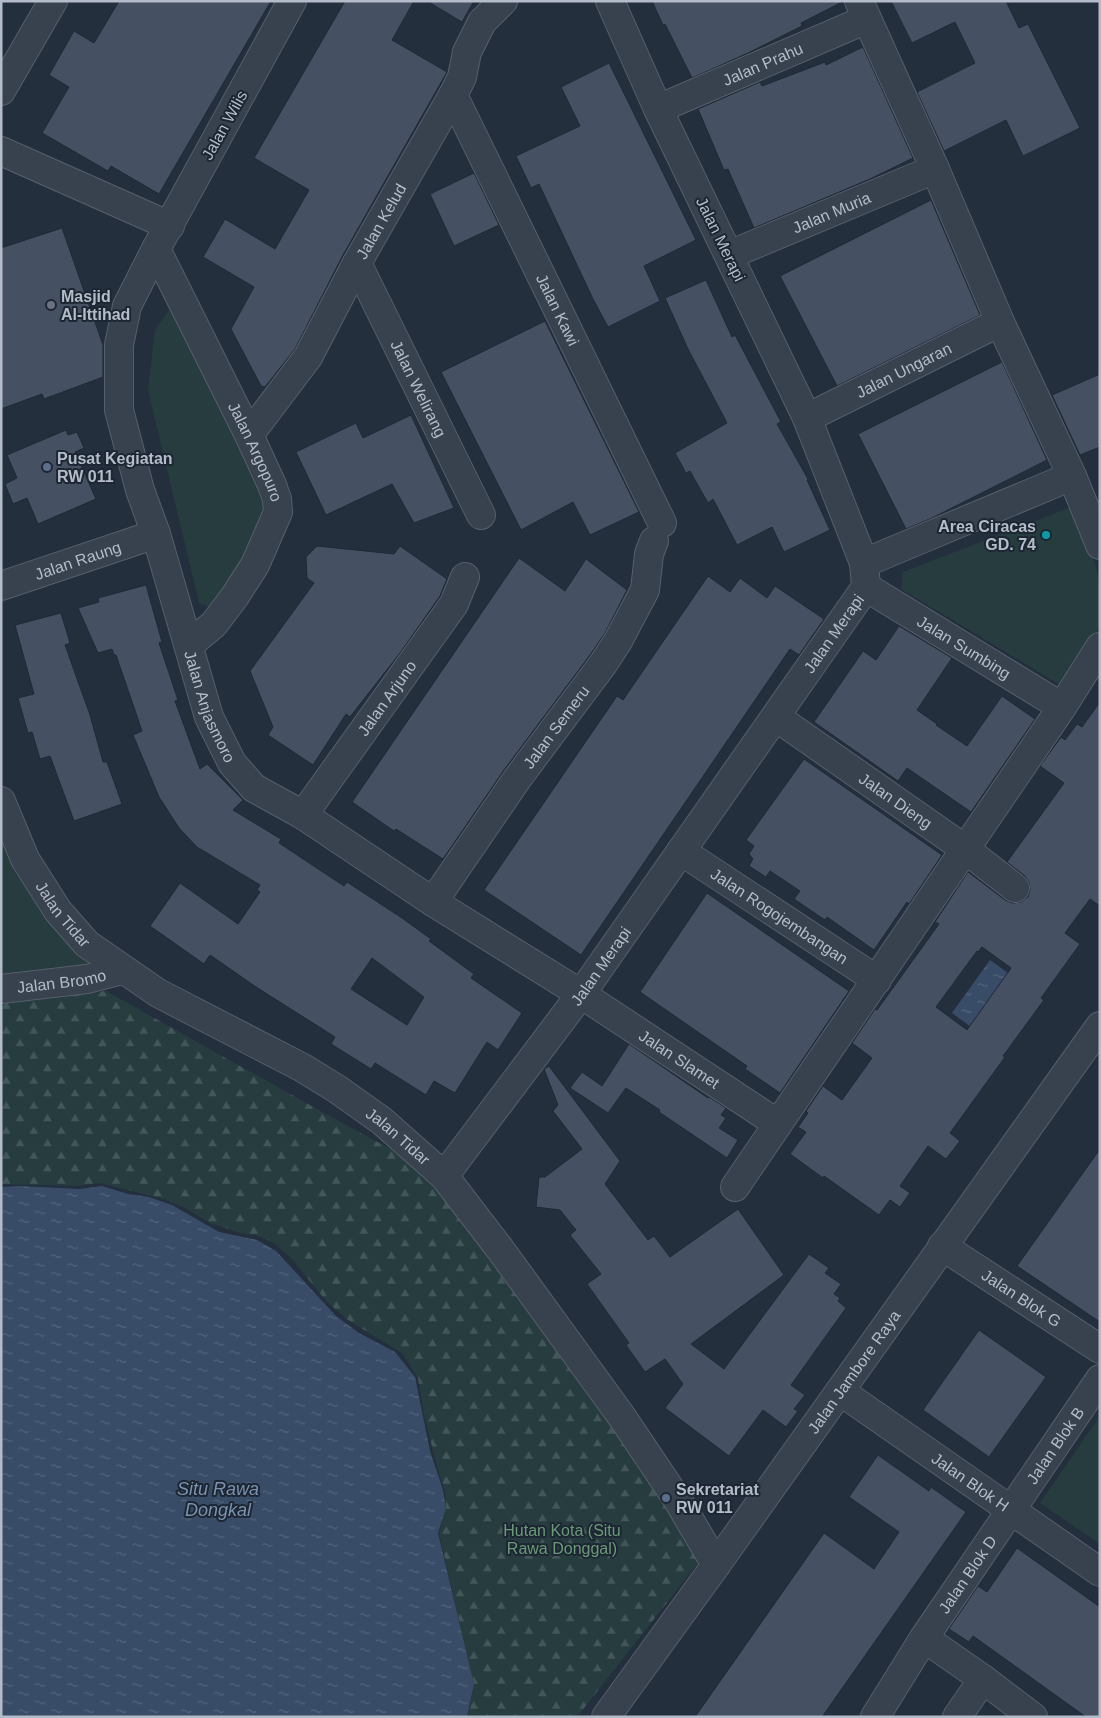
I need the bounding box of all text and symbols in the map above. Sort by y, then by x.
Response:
street label: Jalan Prahu [720,40,806,89]
street label: Jalan Wilis [198,88,250,163]
street label: Jalan Kelud [353,181,409,262]
street label: Jalan Muria [790,189,873,236]
street label: Jalan Merapi [693,194,748,284]
street label: Jalan Kawi [533,271,582,349]
place label: Masjid Al-Ittihad [61,288,130,323]
marker: Masjid Al-Ittihad [45,299,57,311]
street label: Jalan Welirang [387,338,449,440]
street label: Jalan Ungaran [854,340,954,401]
street label: Jalan Argopuro [225,399,285,504]
place label: Pusat Kegiatan RW 011 [57,450,173,485]
marker: Pusat Kegiatan RW 011 [41,461,53,473]
place label: Area Ciracas GD. 74 [938,518,1036,553]
marker: Area Ciracas GD. 74 [1040,529,1052,541]
street label: Jalan Raung [33,538,123,583]
street label: Jalan Merapi [801,591,867,676]
street label: Jalan Sumbing [914,613,1013,682]
street label: Jalan Anjasmoro [181,649,238,765]
street label: Jalan Arjuno [355,657,420,739]
street label: Jalan Semeru [520,683,593,772]
street label: Jalan Dieng [856,770,935,832]
street label: Jalan Rogojembangan [708,865,851,967]
street label: Jalan Tidar [32,878,94,951]
street label: Jalan Merapi [568,924,634,1009]
street label: Jalan Bromo [16,966,108,996]
street label: Jalan Slamet [636,1027,723,1092]
street label: Jalan Tidar [363,1105,434,1169]
street label: Jalan Blok G [979,1266,1064,1330]
street label: Jalan Jambore Raya [805,1307,904,1437]
street label: Jalan Blok B [1023,1404,1087,1487]
street label: Jalan Blok H [928,1450,1012,1515]
water label: Situ Rawa Dongkal [177,1479,259,1520]
place label: Sekretariat RW 011 [676,1481,759,1516]
marker: Sekretariat RW 011 [660,1492,672,1504]
park label: Hutan Kota (Situ Rawa Donggal) [503,1522,621,1557]
street label: Jalan Blok D [935,1533,1000,1617]

